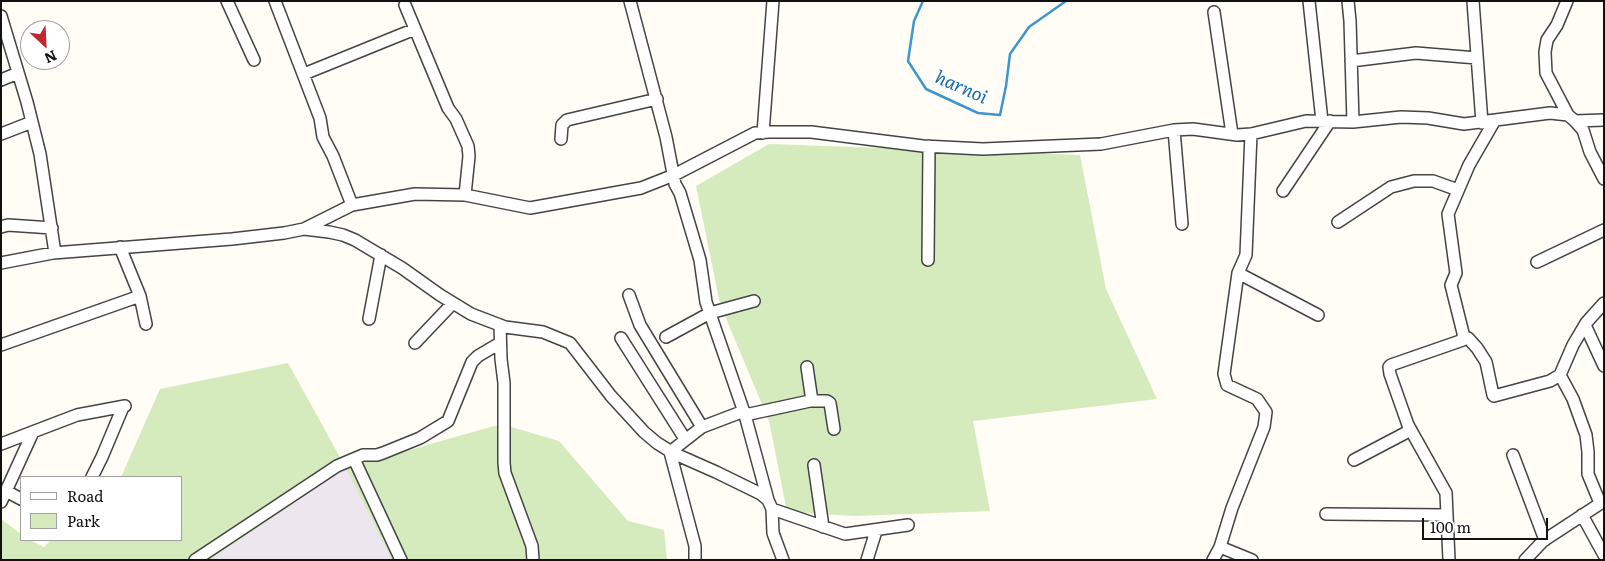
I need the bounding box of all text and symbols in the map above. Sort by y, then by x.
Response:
north arrow [20,20,70,70]
text: N [41,46,60,69]
water label: harnoi [931,67,991,109]
legend [20,476,182,541]
text: Road [67,484,103,507]
scale bar [1425,508,1551,540]
text: Park [67,509,100,532]
text: 100 m [1430,515,1471,538]

